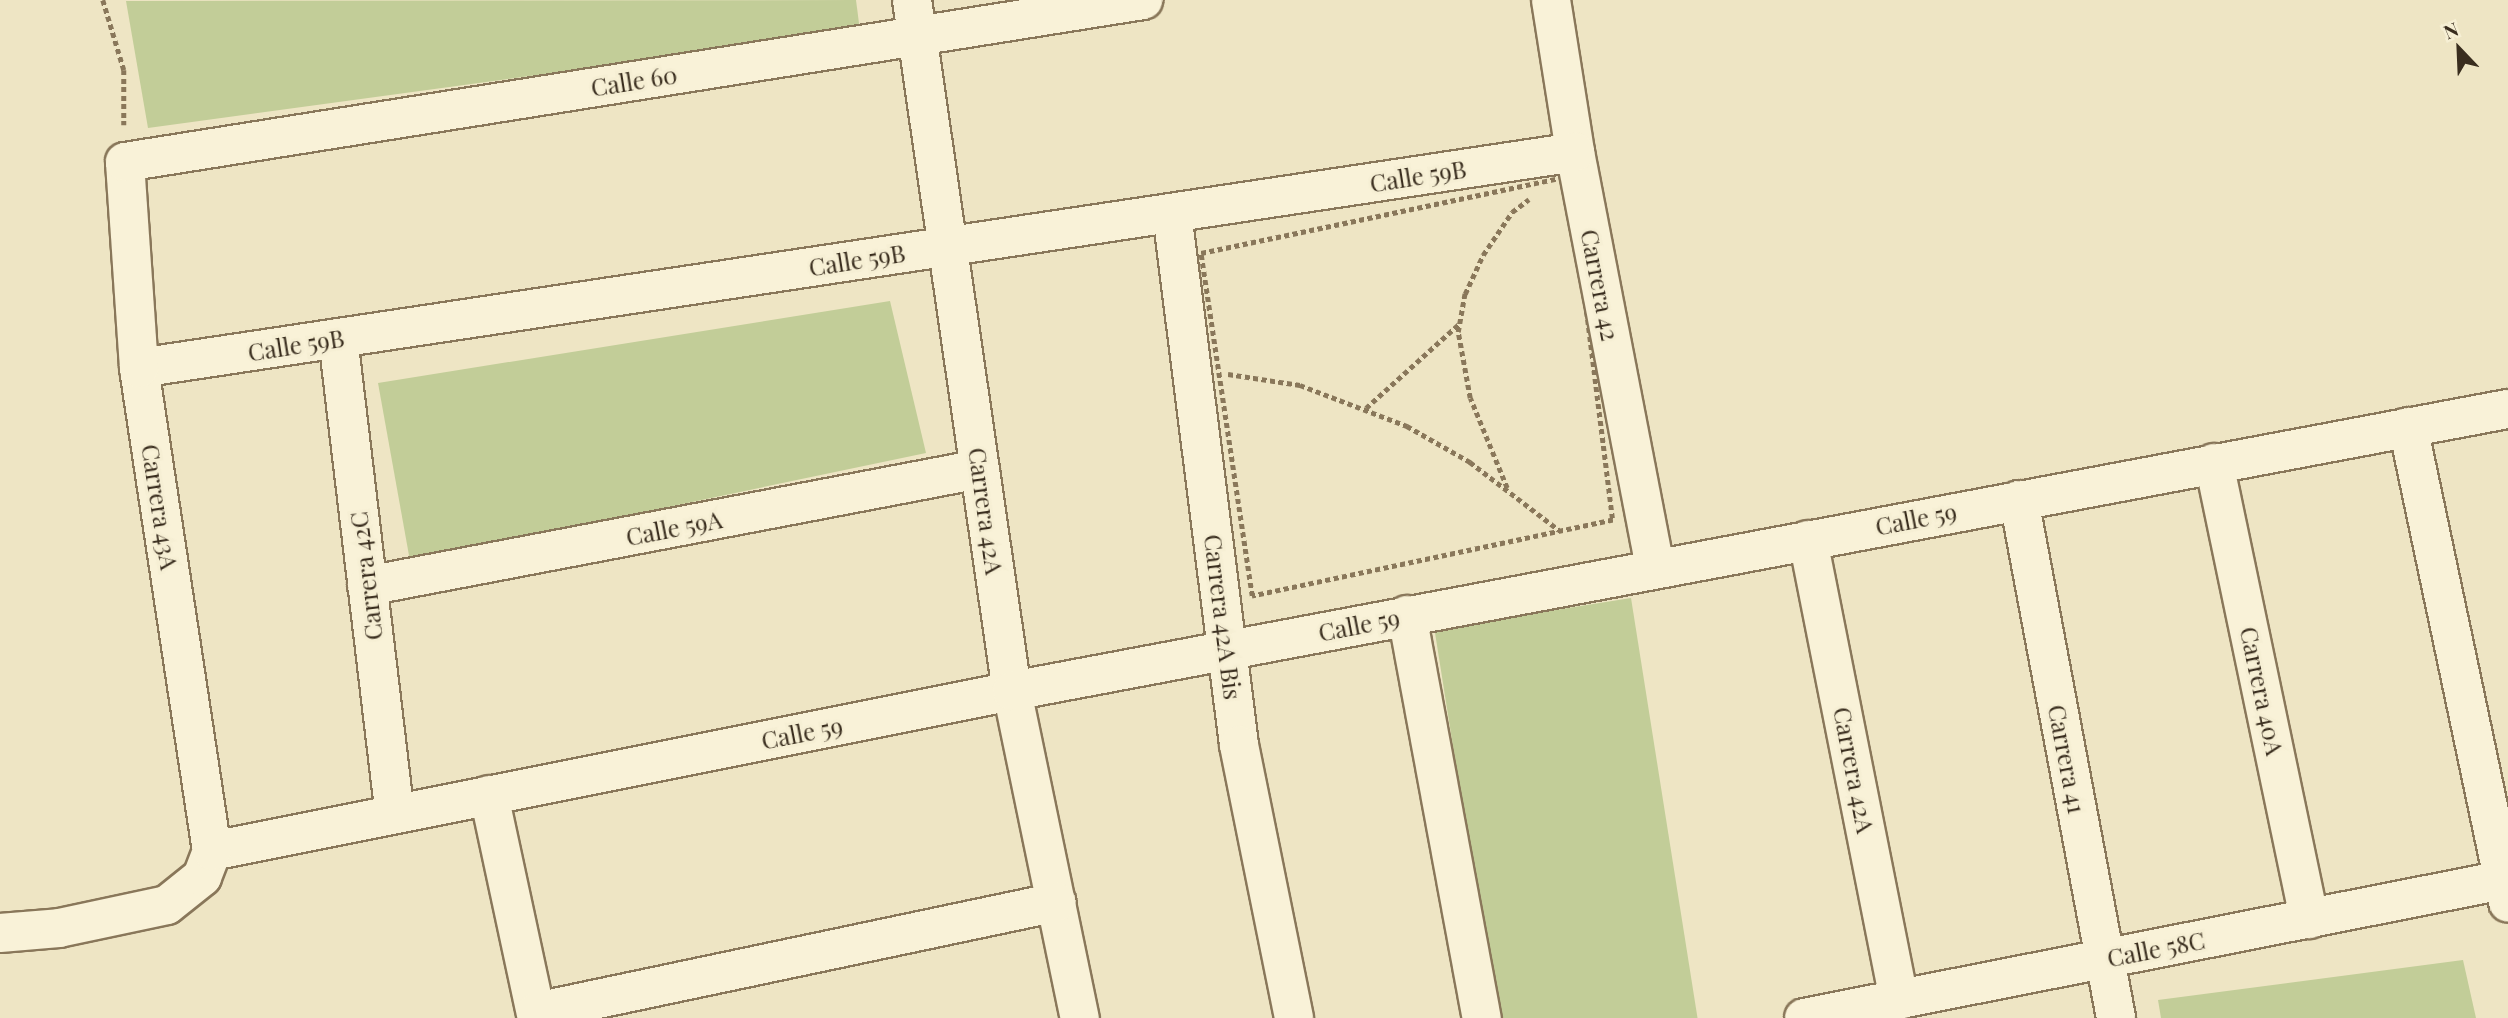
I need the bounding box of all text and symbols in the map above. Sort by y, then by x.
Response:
north arrow [2424,14,2494,84]
text: N [2439,15,2462,44]
street label: Calle 60 [589,60,679,102]
street label: Calle 59B [1368,154,1468,198]
street label: Carrera 42 [1575,227,1625,343]
street label: Calle 59B [807,238,907,282]
street label: Calle 59B [246,323,346,367]
street label: Carrera 43A [136,442,184,572]
street label: Carrera 42A [963,445,1009,577]
street label: Calle 59 [1873,497,1959,541]
street label: Calle 59A [623,505,725,551]
street label: Carrera 42C [344,510,388,642]
street label: Carrera 42A Bis [1199,532,1247,702]
street label: Calle 59 [1316,603,1402,647]
street label: Carrera 40A [2234,624,2290,758]
street label: Carrera 41 [2042,702,2092,816]
street label: Carrera 42A [1828,704,1880,836]
street label: Calle 59 [759,711,845,755]
street label: Calle 58C [2105,925,2207,973]

